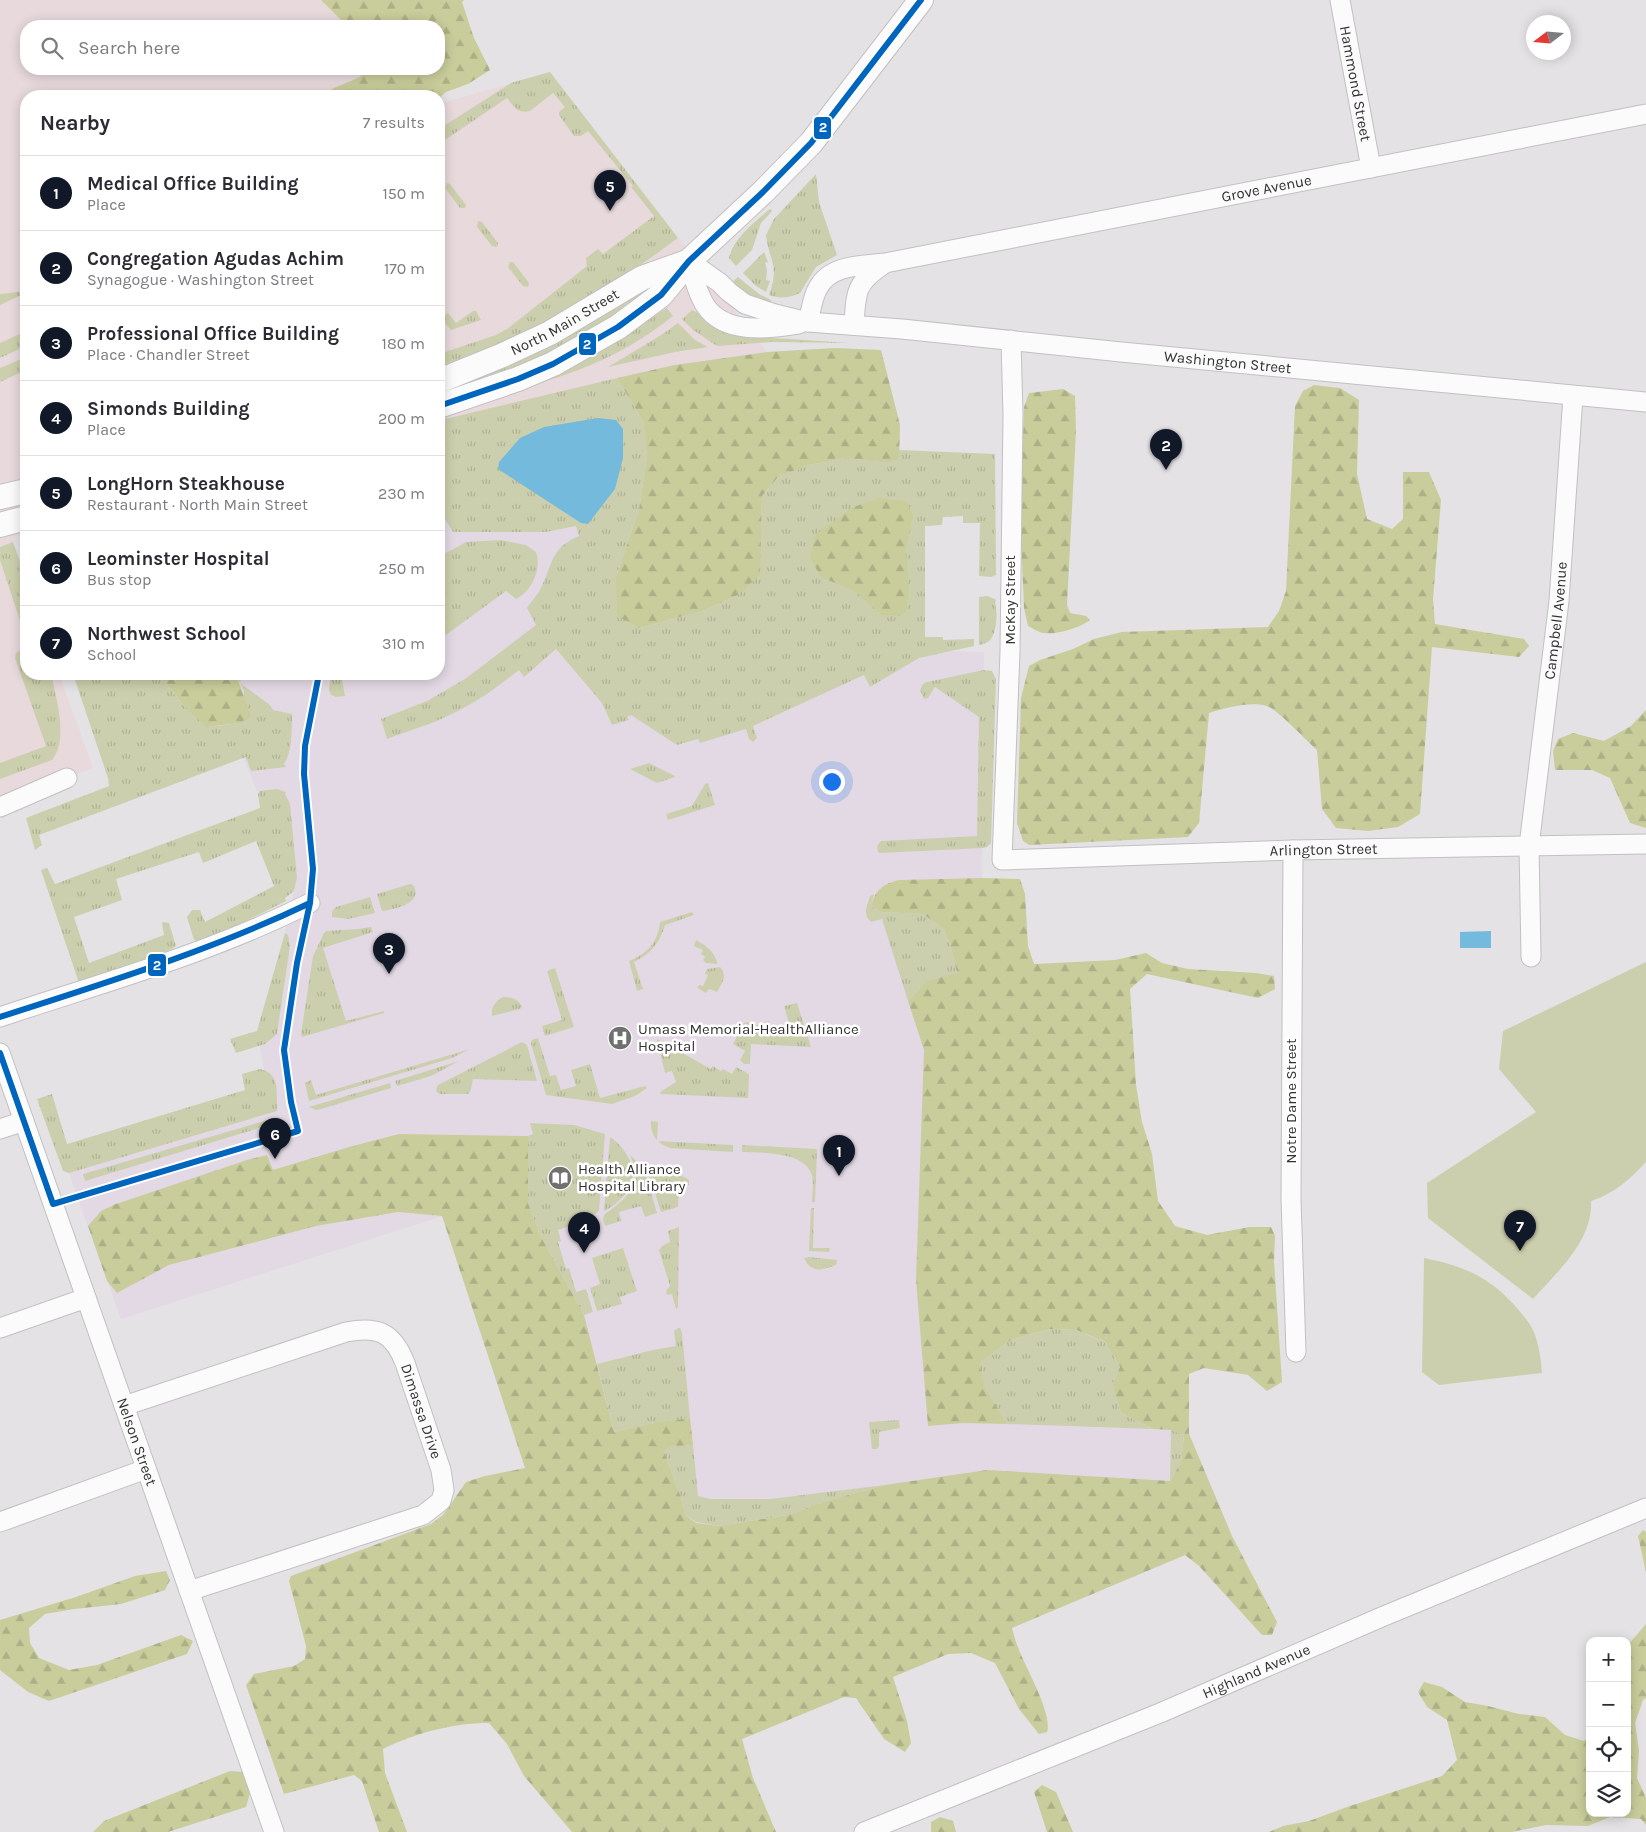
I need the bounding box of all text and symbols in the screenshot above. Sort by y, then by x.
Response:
north arrow [1526,15,1571,60]
search box [20,20,445,75]
street label: Hammond Street [1336,24,1375,143]
icon: search [38,34,66,62]
text: Search here [78,37,180,59]
text: Nearby [40,111,110,135]
text: 7 results [363,113,425,132]
line badge: 2 [813,116,832,140]
text: 2 [819,119,827,136]
pin: 5 [594,170,626,211]
street label: Grove Avenue [1220,171,1313,206]
text: Medical Office Building [87,173,299,195]
text: 1 [53,184,59,203]
text: 150 m [382,184,425,203]
text: Place [87,195,126,214]
text: Congregation Agudas Achim [87,248,344,270]
text: 2 [51,259,61,278]
text: 170 m [384,259,425,278]
text: Synagogue · Washington Street [87,270,314,289]
street label: North Main Street [508,285,623,359]
text: Professional Office Building [87,323,339,345]
line badge: 2 [578,332,597,356]
text: 3 [51,334,61,353]
text: 180 m [382,334,425,353]
text: 2 [583,336,591,353]
text: Place · Chandler Street [87,345,250,364]
street label: Washington Street [1163,347,1293,377]
text: Simonds Building [87,398,250,420]
text: 4 [51,409,61,428]
text: 200 m [378,409,425,428]
text: Place [87,420,126,439]
pin: 2 [1150,429,1182,470]
text: LongHorn Steakhouse [87,473,285,495]
text: 5 [51,484,61,503]
text: 230 m [378,484,425,503]
text: Restaurant · North Main Street [87,495,308,514]
text: Leominster Hospital [87,548,270,570]
street label: McKay Street [1001,555,1019,645]
text: 6 [51,559,61,578]
text: 250 m [378,559,425,578]
street label: Campbell Avenue [1540,561,1571,680]
text: Bus stop [87,570,151,589]
text: Northwest School [87,623,246,645]
text: 7 [52,634,60,653]
text: 310 m [382,634,425,653]
text: School [87,645,137,664]
your location [819,769,845,795]
street label: Arlington Street [1269,840,1378,860]
pin: 3 [373,933,405,974]
line badge: 2 [147,953,167,977]
text: 2 [153,957,161,974]
place label: Umass Memorial-HealthAlliance Hospital [638,1020,859,1055]
hospital icon: Umass Memorial-HealthAlliance Hospital [607,1025,633,1051]
street label: Notre Dame Street [1282,1038,1300,1164]
pin: 6 [259,1118,291,1159]
pin: 1 [823,1135,855,1176]
place label: Health Alliance Hospital Library [578,1160,685,1195]
library icon: Health Alliance Hospital Library [547,1165,573,1191]
pin: 7 [1504,1210,1536,1251]
pin: 4 [568,1212,600,1253]
street label: Dimassa Drive [397,1361,446,1461]
street label: Nelson Street [113,1395,161,1488]
map controls [1586,1637,1631,1817]
button: + [1586,1637,1631,1682]
street label: Highland Avenue [1200,1640,1313,1702]
button: − [1586,1682,1631,1727]
button: locate [1586,1727,1631,1772]
button: layers [1586,1772,1631,1817]

